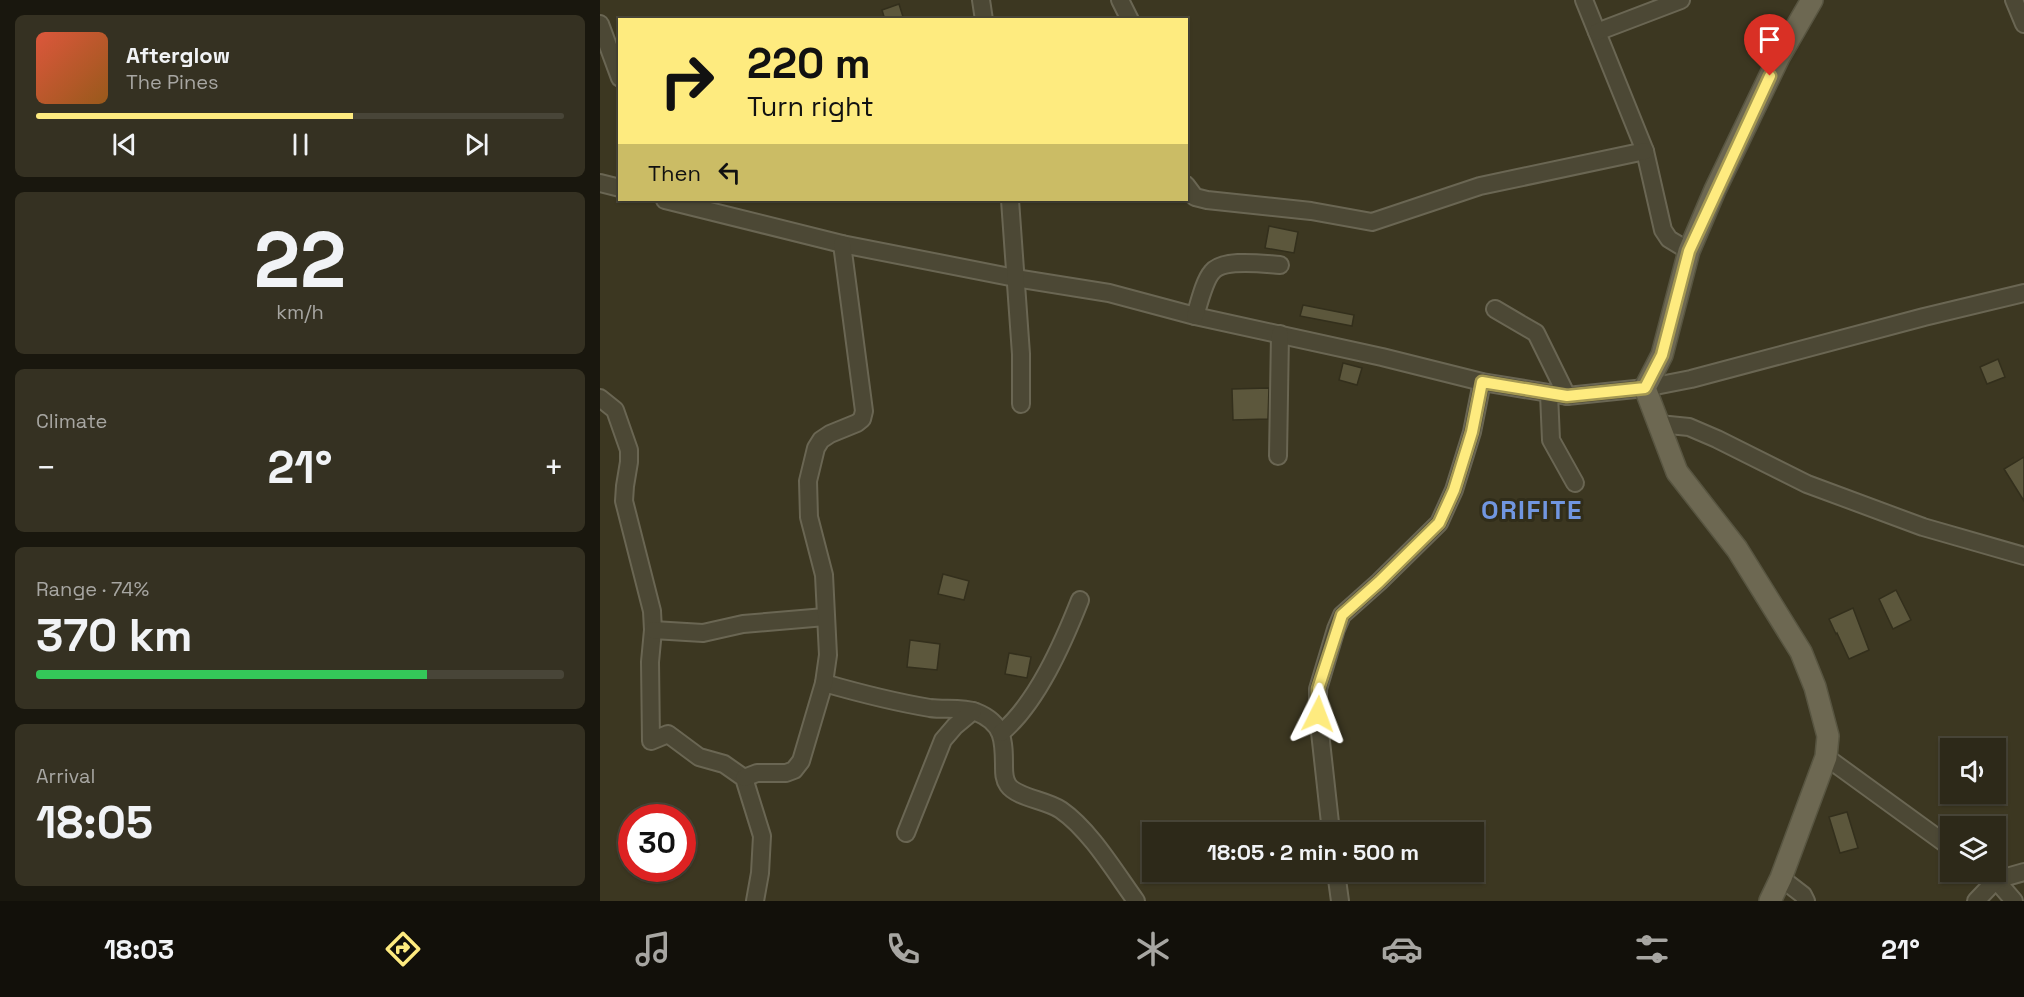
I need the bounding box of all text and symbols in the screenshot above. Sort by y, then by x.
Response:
pin [1744,14,1795,76]
icon: arrive [1753,23,1786,56]
text: 220 m [747,37,871,90]
text: Afterglow [126,41,230,69]
icon: right [648,42,726,120]
text: The Pines [126,69,219,95]
text: Turn right [747,89,874,124]
icon: previous [108,128,141,161]
icon: pause [284,128,317,161]
icon: next [460,128,493,161]
icon: left [713,156,746,189]
text: Then [648,159,701,187]
text: 22 [254,210,346,310]
text: km/h [276,299,324,325]
text: Climate [36,408,107,434]
text: 21° [268,439,332,496]
text: − [36,447,56,489]
text: + [544,447,564,489]
district label: ORIFITE [1481,493,1583,527]
text: Range · 74% [36,576,149,602]
text: 370 km [36,607,193,664]
position arrow [1286,682,1350,746]
map controls [1940,738,2006,882]
button: sound [1940,738,2006,804]
text: Arrival [36,763,95,789]
text: 18:05 [36,794,153,851]
speed limit sign: 30 [618,804,696,882]
button: layers [1940,816,2006,882]
text: 18:05 · 2 min · 500 m [1207,838,1419,866]
icon: directions [382,928,424,970]
icon: music [632,928,674,970]
icon: phone [882,928,924,970]
icon: climate [1132,928,1174,970]
icon: car [1381,928,1423,970]
icon: filters [1631,928,1673,970]
text: 18:03 [104,932,174,967]
text: 21° [1881,932,1920,967]

